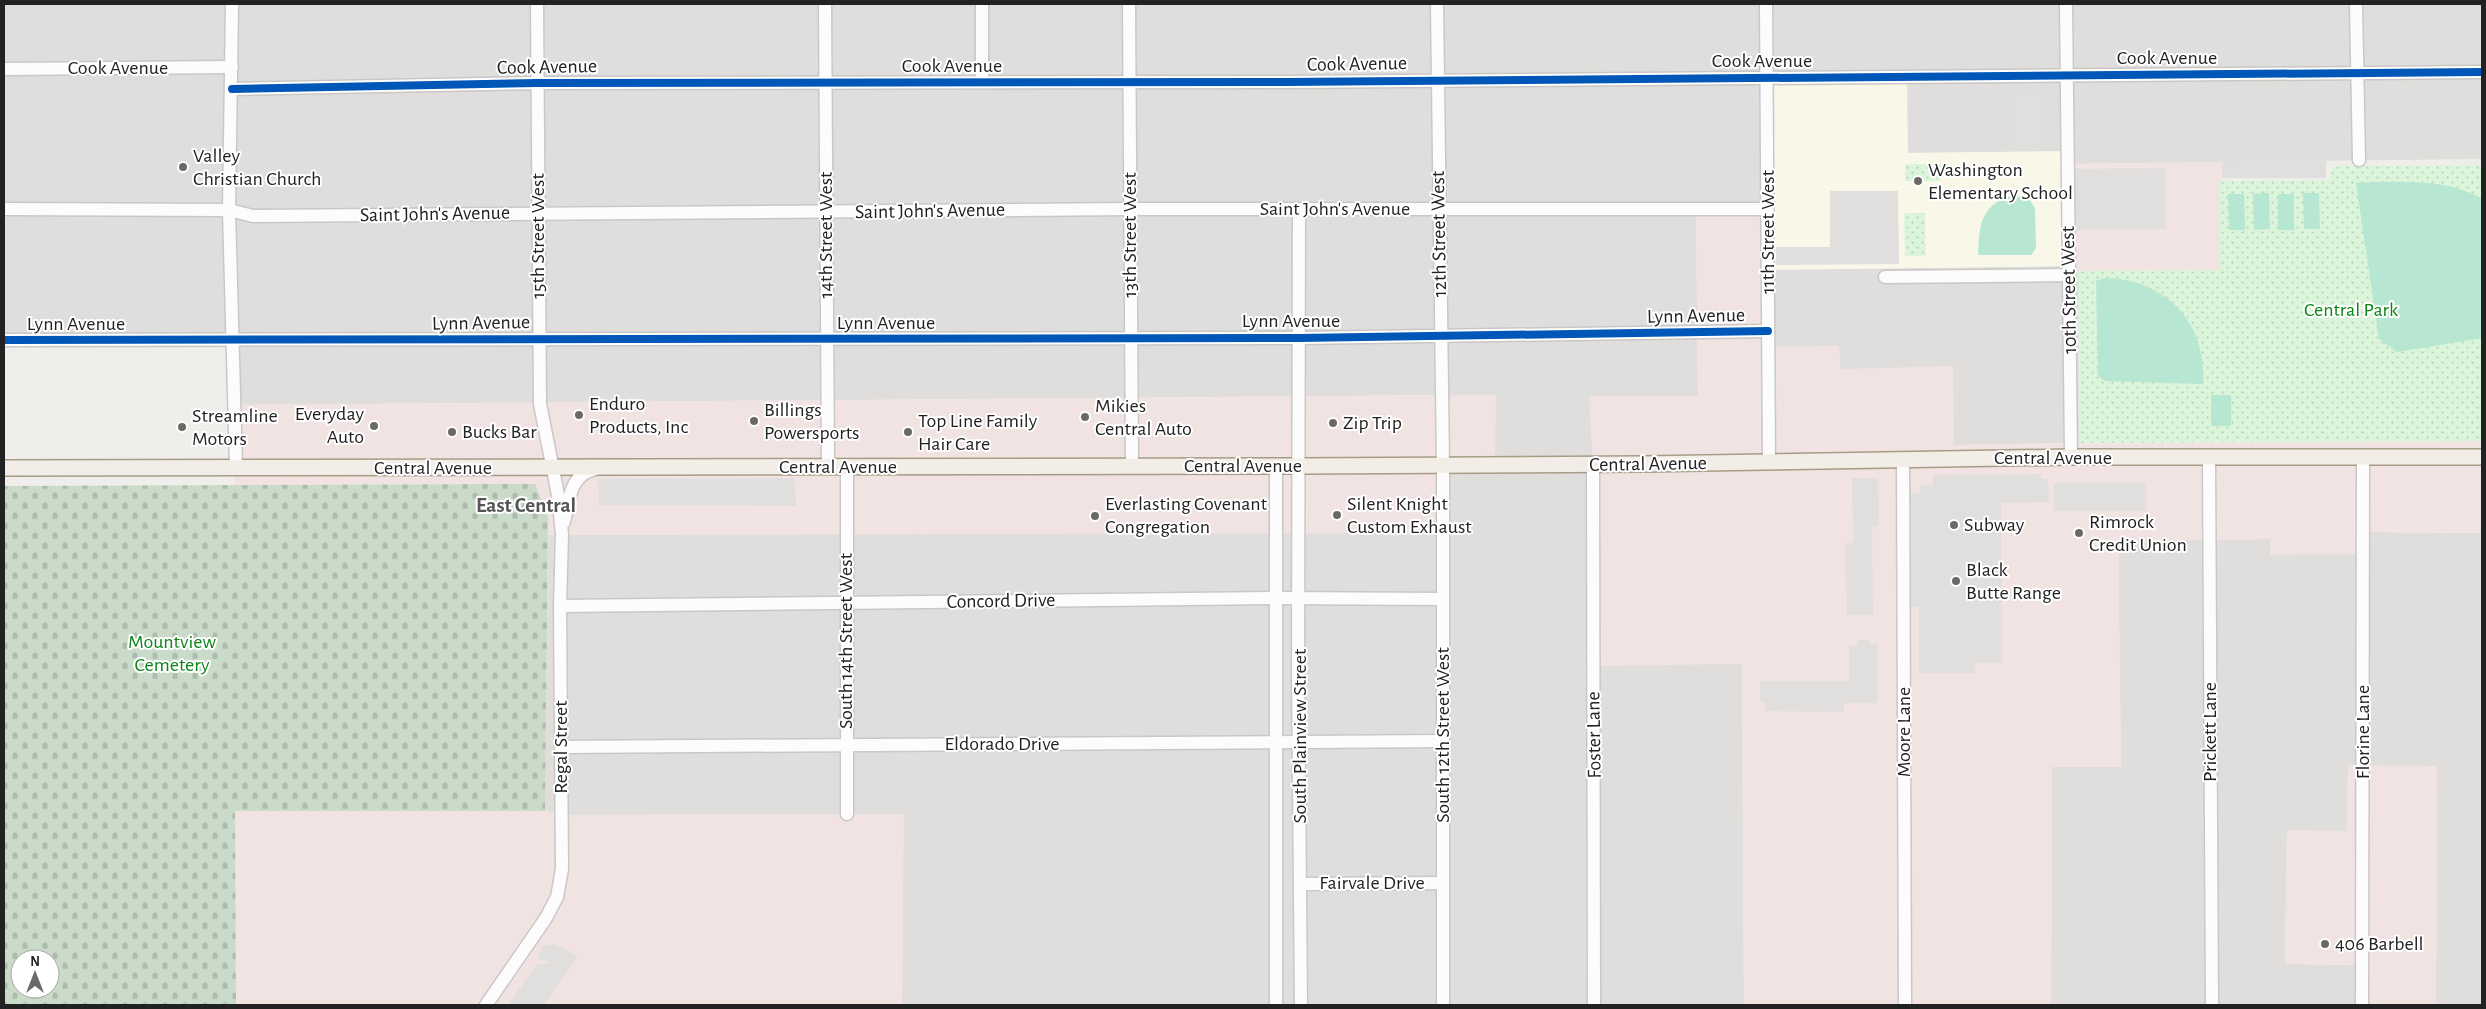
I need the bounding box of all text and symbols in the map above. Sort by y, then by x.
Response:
street label: Cook Avenue [2117,48,2217,68]
street label: Cook Avenue [1712,51,1812,71]
street label: Cook Avenue [1307,53,1407,75]
street label: Cook Avenue [497,56,597,78]
street label: Cook Avenue [902,56,1002,76]
street label: Cook Avenue [68,58,168,78]
place label: Valley Christian Church [193,146,322,189]
place label: Washington Elementary School [1928,160,2073,203]
marker: Valley Christian Church [177,161,189,173]
street label: 11th Street West [1758,169,1778,294]
street label: 12th Street West [1428,170,1450,297]
street label: 14th Street West [816,171,836,298]
street label: 13th Street West [1120,172,1140,298]
street label: 15th Street West [528,173,548,299]
marker: Washington Elementary School [1912,175,1924,187]
street label: Saint John's Avenue [1260,199,1410,219]
street label: Saint John's Avenue [855,200,1005,222]
street label: Saint John's Avenue [360,203,510,225]
street label: 10th Street West [2058,225,2080,354]
park label: Central Park [2304,300,2398,320]
street label: Lynn Avenue [1647,305,1745,327]
street label: Lynn Avenue [1242,311,1340,331]
street label: Lynn Avenue [432,312,530,334]
street label: Lynn Avenue [837,313,935,333]
street label: Lynn Avenue [27,314,125,334]
place label: Enduro Products, Inc [589,394,688,437]
place label: Mikies Central Auto [1095,396,1192,439]
place label: Billings Powersports [764,400,859,443]
place label: Everyday Auto [295,404,364,447]
place label: Streamline Motors [192,406,278,449]
marker: Enduro Products, Inc [573,409,585,421]
place label: Top Line Family Hair Care [918,411,1038,454]
marker: Mikies Central Auto [1079,411,1091,423]
place label: Zip Trip [1343,413,1402,433]
marker: Billings Powersports [748,415,760,427]
marker: Zip Trip [1327,417,1339,429]
marker: Everyday Auto [368,420,380,432]
marker: Streamline Motors [176,421,188,433]
place label: Bucks Bar [462,422,537,442]
marker: Bucks Bar [446,426,458,438]
marker: Top Line Family Hair Care [902,426,914,438]
street label: Central Avenue [1994,448,2112,468]
street label: Central Avenue [1589,453,1707,475]
street label: Central Avenue [1184,456,1302,476]
street label: Central Avenue [779,457,897,477]
street label: Central Avenue [374,458,492,478]
place label: Everlasting Covenant Congregation [1105,494,1268,537]
place label: Silent Knight Custom Exhaust [1347,494,1472,537]
district label: East Central [476,495,576,516]
marker: Silent Knight Custom Exhaust [1331,509,1343,521]
marker: Everlasting Covenant Congregation [1089,510,1101,522]
place label: Rimrock Credit Union [2089,512,2187,555]
place label: Subway [1964,515,2025,535]
marker: Subway [1948,519,1960,531]
marker: Rimrock Credit Union [2073,527,2085,539]
street label: South 14th Street West [836,552,856,729]
place label: Black Butte Range [1966,560,2061,603]
marker: Black Butte Range [1950,575,1962,587]
street label: Concord Drive [946,590,1056,612]
park label: Mountview Cemetery [128,632,216,675]
street label: South 12th Street West [1433,647,1453,823]
street label: South Plainview Street [1290,648,1310,823]
street label: Prickett Lane [2200,682,2220,782]
street label: Florine Lane [2353,685,2373,779]
street label: Moore Lane [1894,687,1914,777]
street label: Foster Lane [1583,691,1605,779]
street label: Regal Street [551,700,571,794]
street label: Eldorado Drive [944,734,1060,754]
street label: Fairvale Drive [1319,873,1425,893]
place label: 406 Barbell [2335,934,2424,954]
marker: 406 Barbell [2319,938,2331,950]
north arrow [10,949,60,999]
text: N [30,955,40,969]

